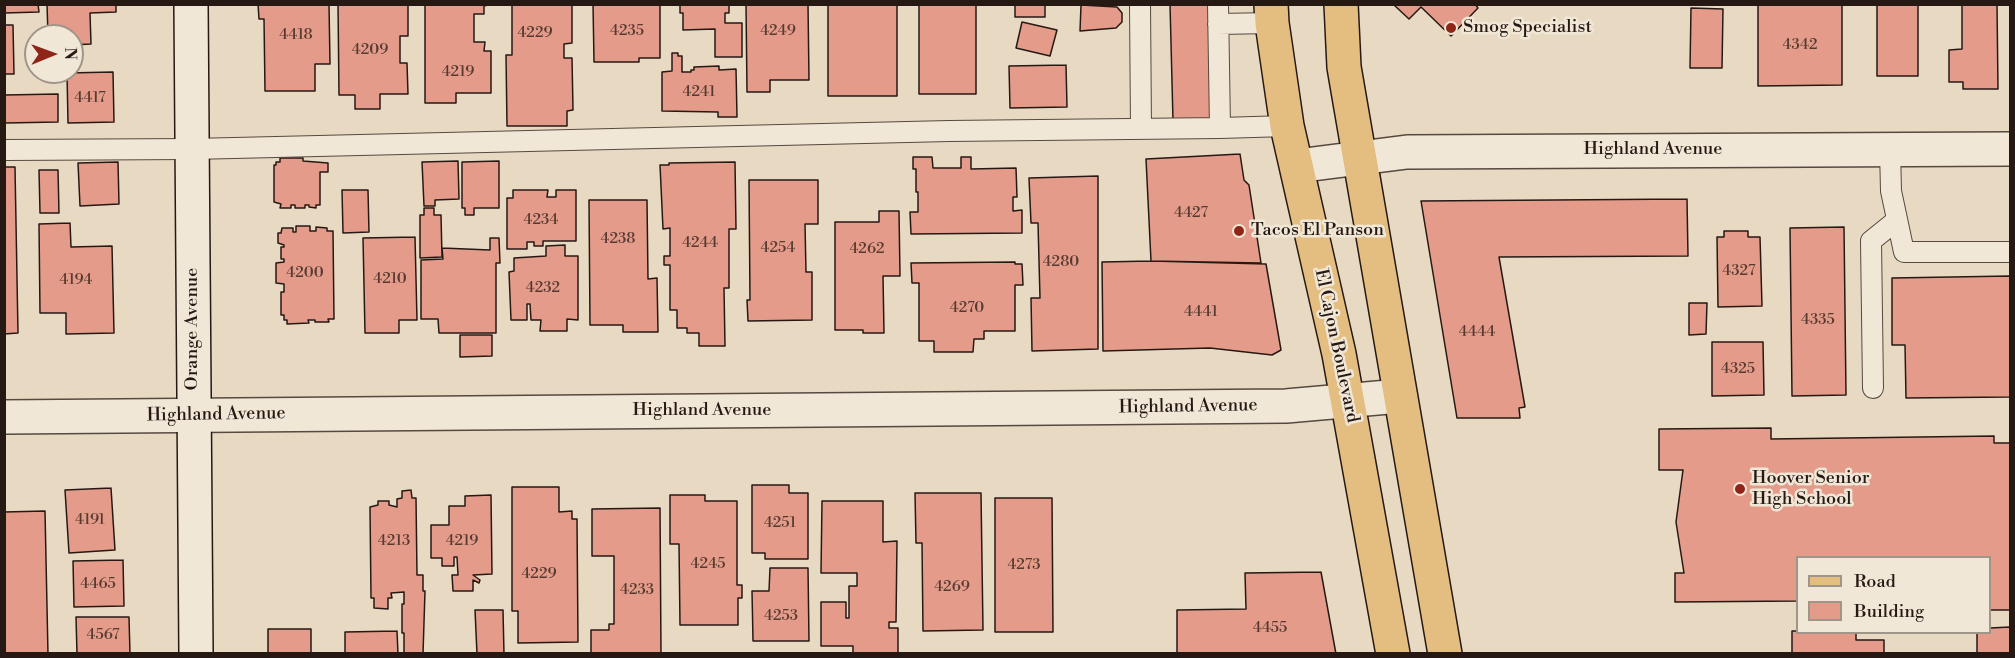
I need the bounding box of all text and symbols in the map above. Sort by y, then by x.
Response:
place label: Smog Specialist [1463,17,1592,39]
marker: Smog Specialist [1444,21,1458,35]
house number: 4235 [610,22,644,40]
house number: 4249 [760,22,796,40]
north arrow [24,24,84,84]
house number: 4229 [517,24,553,42]
house number: 4418 [279,26,313,44]
house number: 4342 [1783,36,1817,54]
house number: 4209 [352,41,388,59]
text: N [60,47,80,60]
house number: 4219 [442,63,474,81]
house number: 4241 [683,83,715,101]
house number: 4417 [74,89,106,107]
street label: Highland Avenue [1584,139,1722,161]
house number: 4427 [1174,204,1208,222]
house number: 4234 [524,211,558,229]
place label: Tacos El Panson [1251,220,1384,242]
marker: Tacos El Panson [1232,224,1246,238]
house number: 4238 [601,230,635,248]
house number: 4244 [682,234,718,252]
house number: 4254 [761,239,795,257]
house number: 4262 [849,240,885,258]
house number: 4280 [1043,253,1079,271]
house number: 4327 [1722,262,1756,280]
house number: 4200 [286,264,324,282]
street label: El Cajon Boulevard [1309,267,1363,425]
street label: Orange Avenue [182,268,204,390]
house number: 4210 [373,270,407,288]
house number: 4194 [60,271,92,289]
house number: 4232 [526,279,560,297]
house number: 4270 [950,299,984,317]
house number: 4441 [1184,303,1218,321]
house number: 4335 [1801,311,1835,329]
house number: 4444 [1459,323,1495,341]
house number: 4325 [1721,360,1755,378]
street label: Highland Avenue [1118,395,1258,419]
street label: Highland Avenue [633,400,771,422]
street label: Highland Avenue [146,403,286,427]
place label: Hoover Senior High School [1752,468,1870,510]
marker: Hoover Senior High School [1733,482,1747,496]
house number: 4191 [75,511,105,529]
house number: 4251 [764,514,796,532]
house number: 4213 [378,532,410,550]
house number: 4219 [446,532,478,550]
house number: 4245 [691,555,725,573]
house number: 4273 [1007,556,1041,574]
legend [1796,556,1991,634]
house number: 4229 [521,565,557,583]
text: Road [1854,570,1896,593]
house number: 4465 [80,575,116,593]
house number: 4269 [934,578,970,596]
house number: 4233 [620,581,654,599]
text: Building [1854,600,1924,623]
house number: 4253 [764,607,798,625]
house number: 4455 [1253,619,1287,637]
house number: 4567 [86,626,120,644]

